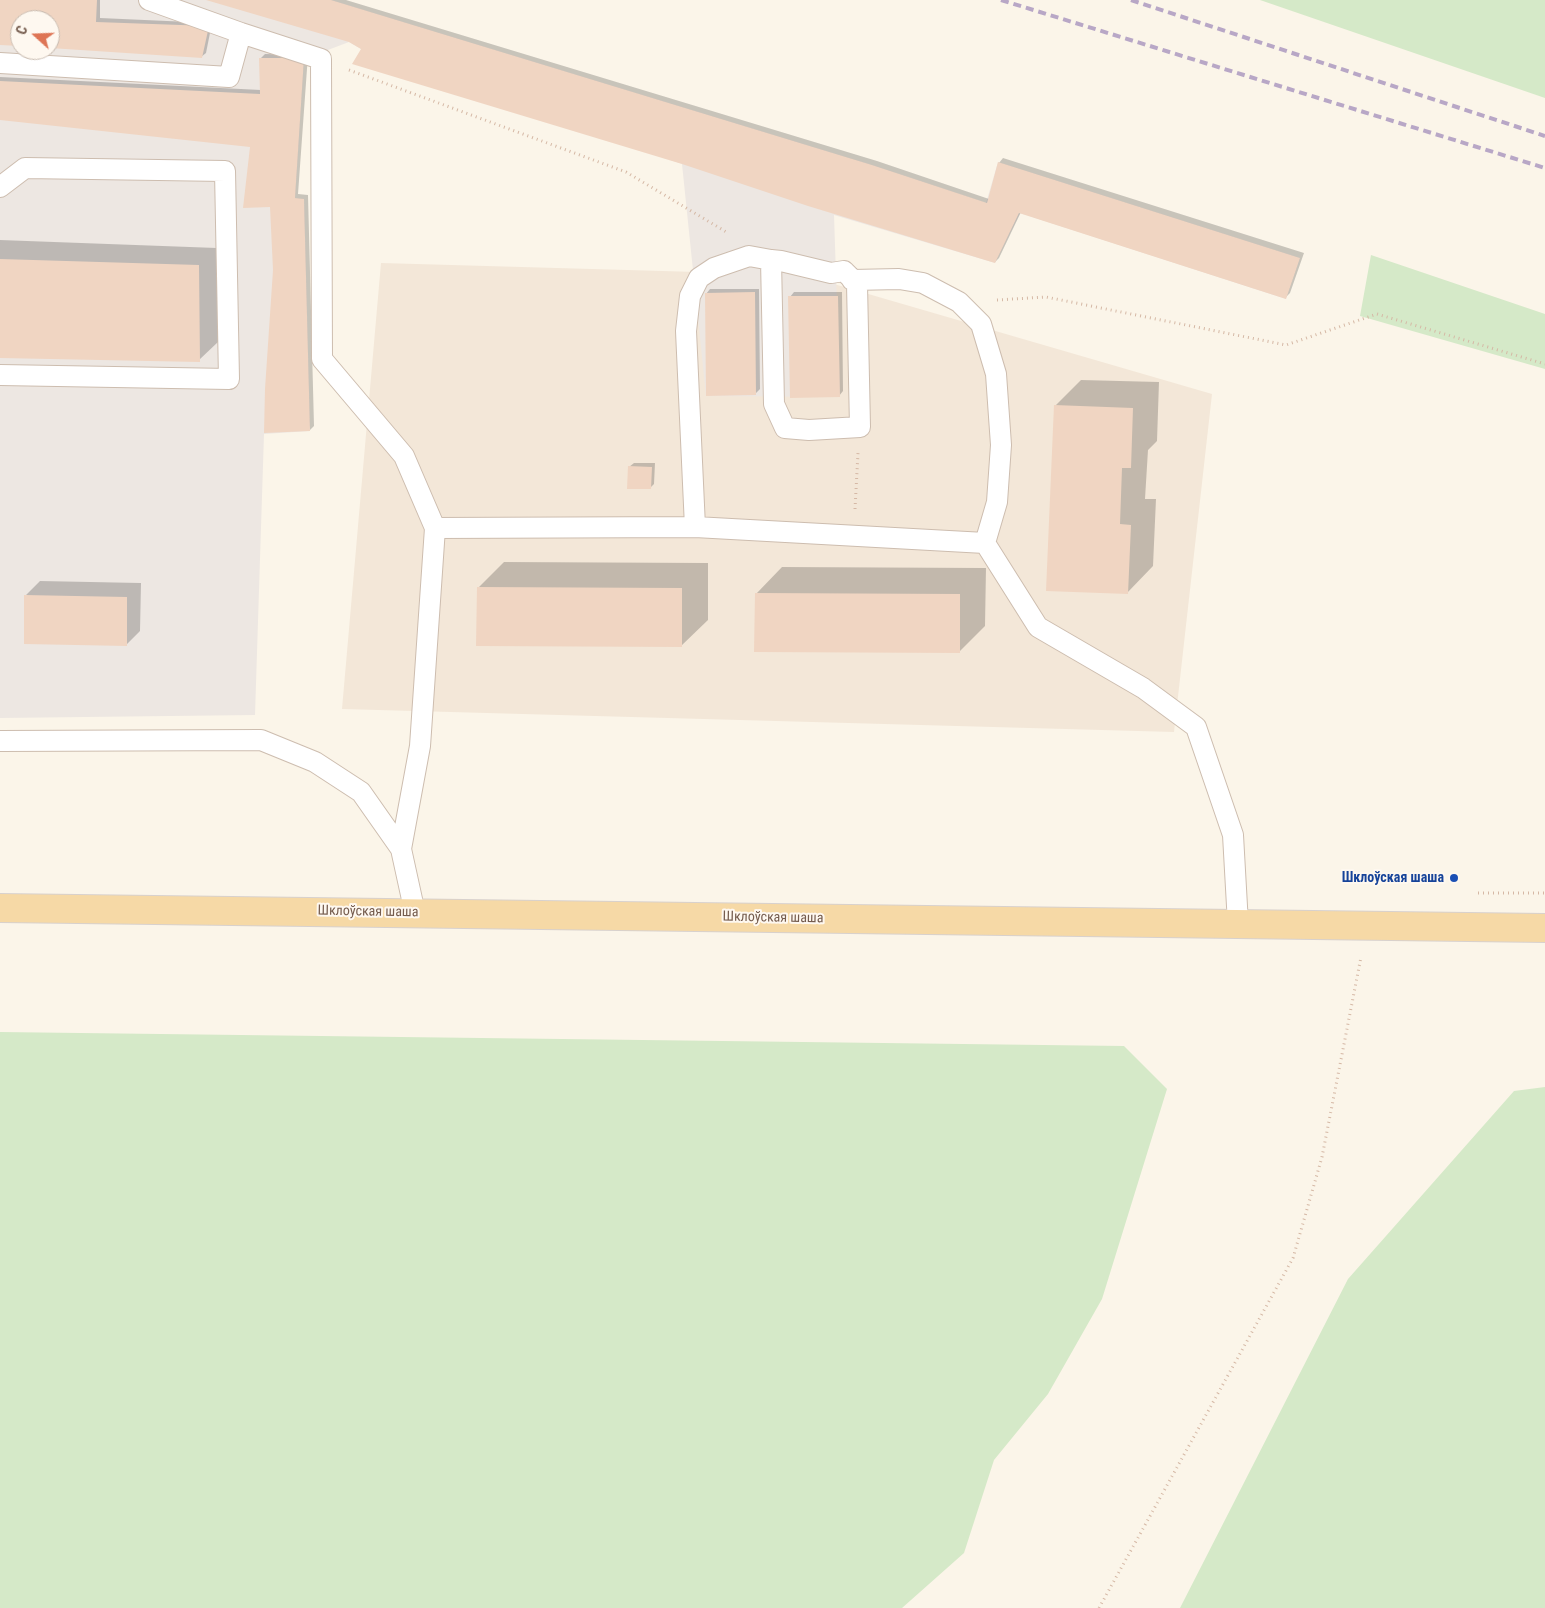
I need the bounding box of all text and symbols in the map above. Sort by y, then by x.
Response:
north arrow [10,10,60,60]
text: С [13,24,31,37]
place label: Шклоўская шаша [1342,870,1444,886]
marker: Шклоўская шаша [1448,872,1460,884]
street label: Шклоўская шаша [317,903,419,921]
street label: Шклоўская шаша [722,909,824,927]

